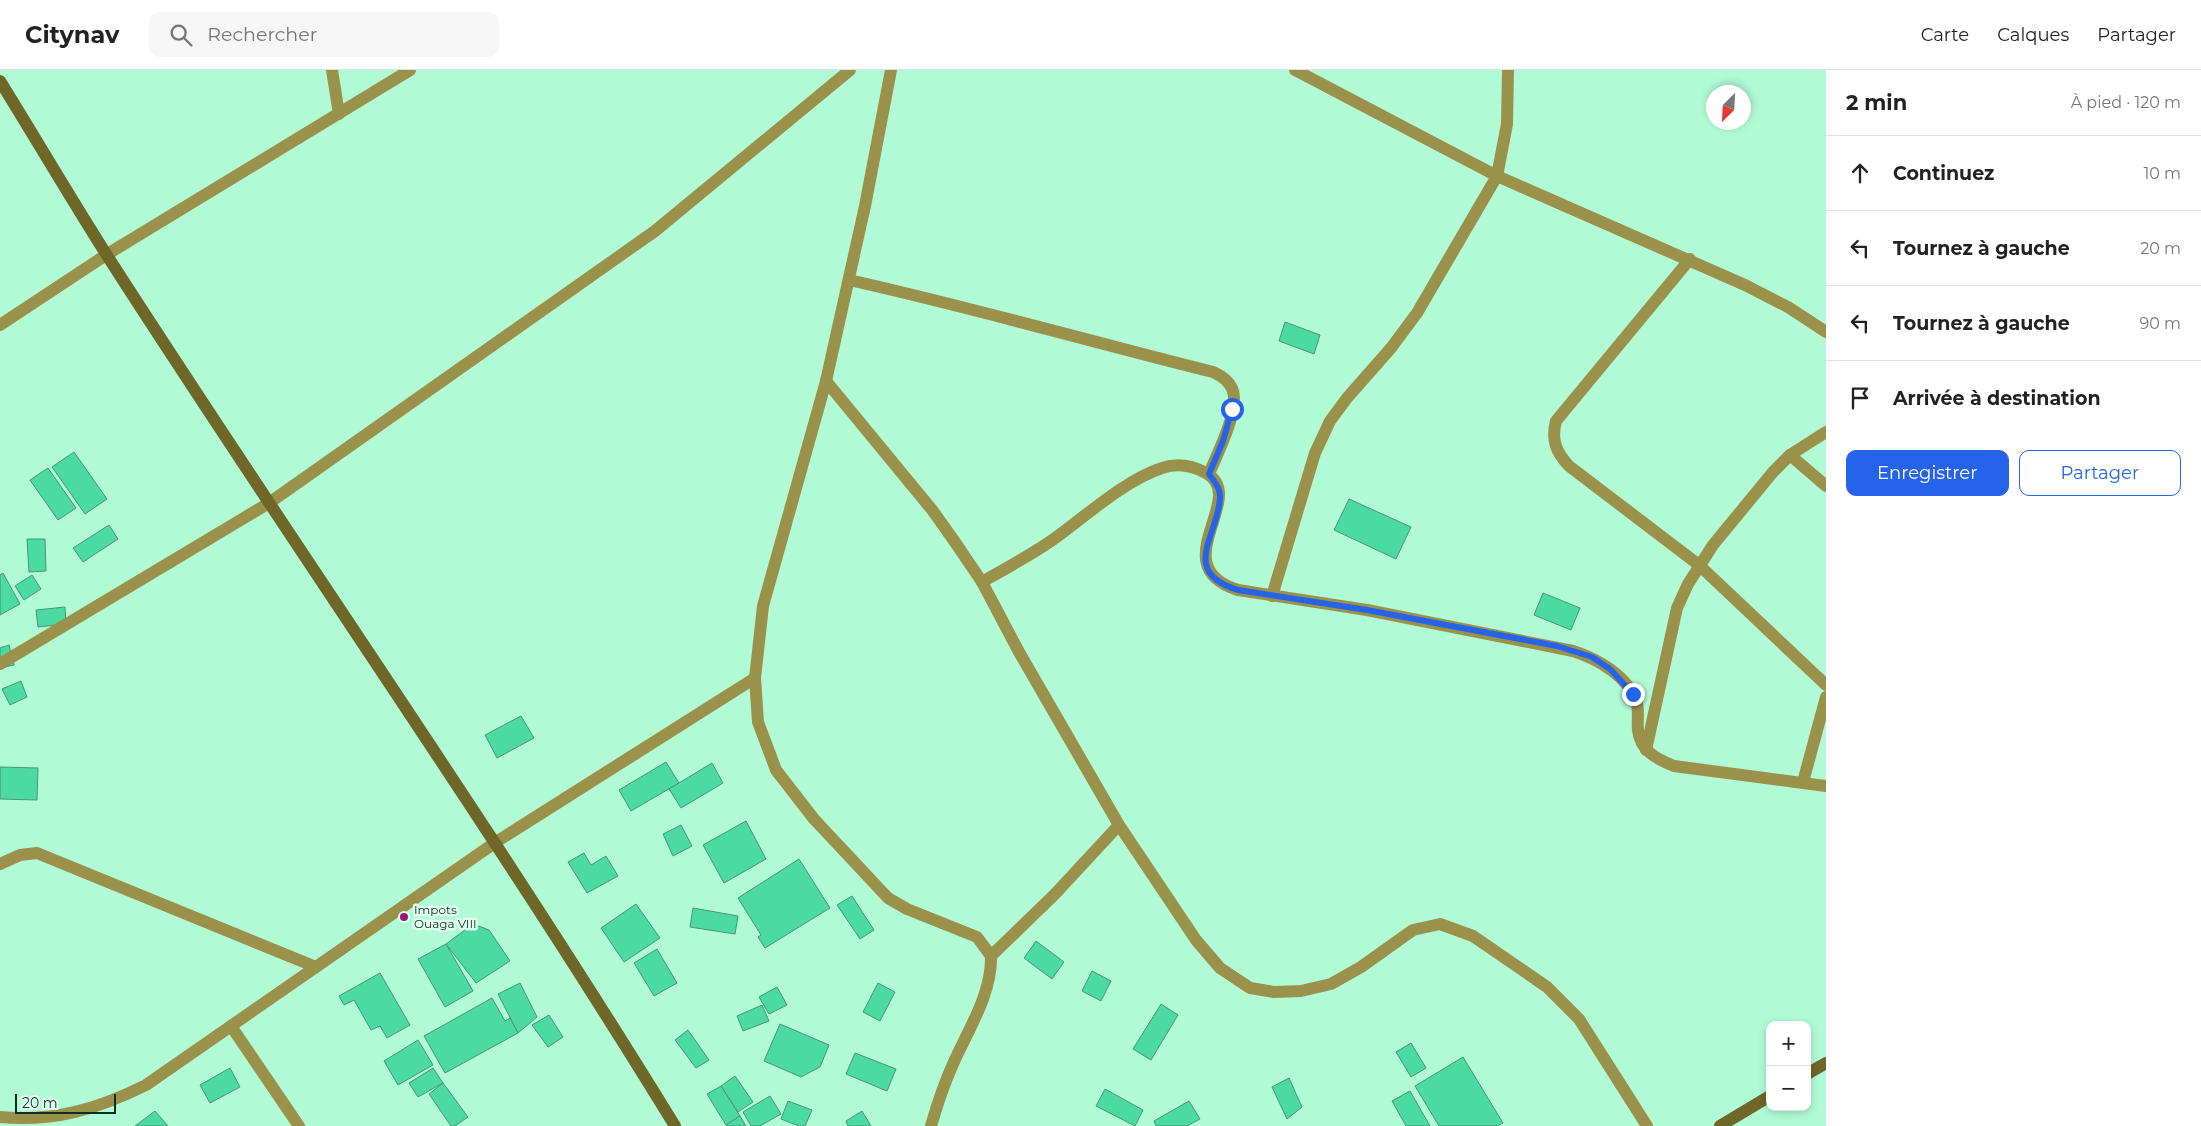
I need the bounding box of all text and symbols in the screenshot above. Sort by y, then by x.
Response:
search box [149,12,499,57]
text: Citynav [25,20,119,49]
icon: search [167,21,195,49]
text: Rechercher [207,23,317,46]
text: Carte [1921,24,1969,46]
text: Calques [1997,24,2069,46]
text: Partager [2097,24,2176,46]
north arrow [1706,85,1751,130]
text: 2 min [1846,90,1907,115]
text: À pied · 120 m [2071,93,2181,112]
icon: ahead [1846,159,1874,187]
text: Continuez [1893,162,1994,185]
text: 10 m [2143,164,2181,183]
icon: left [1846,234,1874,262]
text: Tournez à gauche [1893,237,2070,260]
text: 20 m [2140,239,2181,258]
icon: left [1846,309,1874,337]
text: Tournez à gauche [1893,312,2070,335]
text: 90 m [2139,314,2181,333]
icon: arrive [1846,384,1874,412]
text: Arrivée à destination [1893,387,2101,410]
route start [1221,398,1244,421]
button: Enregistrer [1846,450,2009,496]
button: Partager [2019,450,2181,496]
route end [1622,683,1645,706]
place label: Impots Ouaga VIII [414,902,477,931]
marker: Impots Ouaga VIII [398,911,410,923]
map controls [1766,1021,1811,1111]
button: + [1766,1021,1811,1066]
button: − [1766,1066,1811,1111]
scale bar [15,1091,116,1114]
text: 20 m [22,1094,58,1112]

